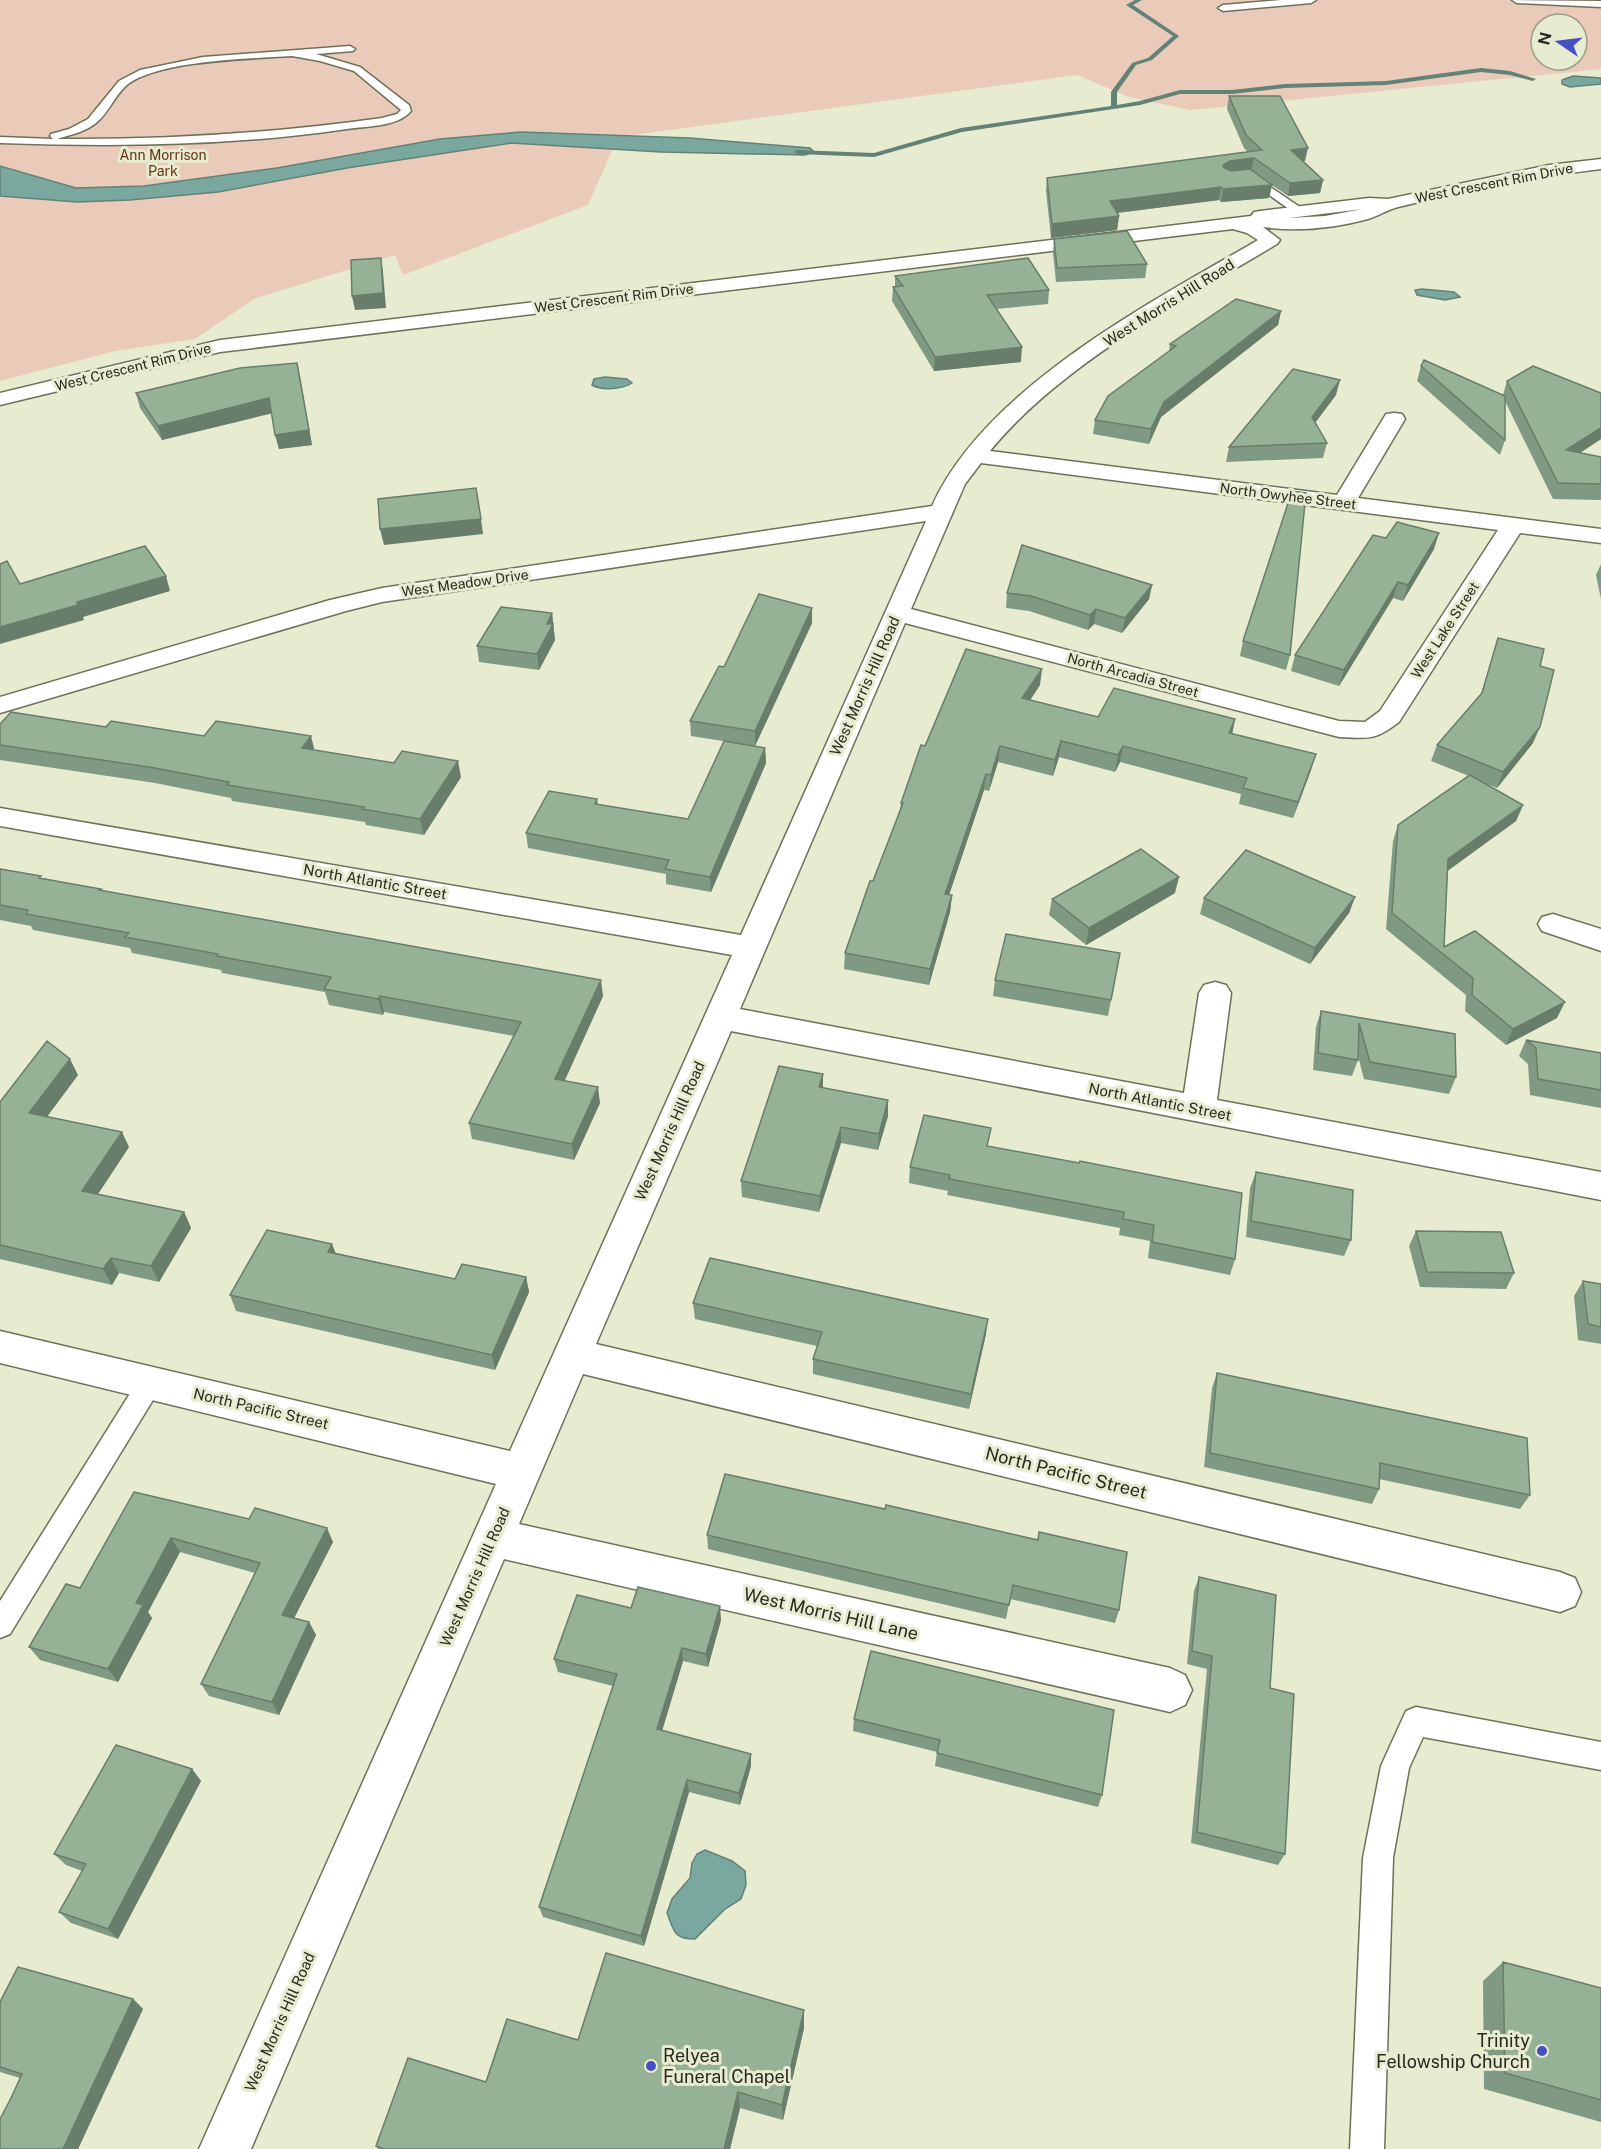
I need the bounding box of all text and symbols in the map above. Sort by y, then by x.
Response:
north arrow [1529,12,1589,72]
text: N [1534,30,1556,47]
park label: Ann Morrison Park [119,147,207,179]
street label: West Crescent Rim Drive [1414,160,1574,206]
street label: West Morris Hill Road [1100,255,1237,350]
street label: West Crescent Rim Drive [533,280,695,316]
street label: West Crescent Rim Drive [53,340,213,394]
street label: North Owyhee Street [1219,480,1357,512]
street label: West Meadow Drive [400,566,530,600]
street label: West Lake Street [1408,579,1482,681]
street label: West Morris Hill Road [826,614,903,758]
street label: North Arcadia Street [1066,650,1200,700]
street label: North Atlantic Street [302,861,448,903]
street label: West Morris Hill Road [631,1059,708,1203]
street label: North Atlantic Street [1087,1079,1233,1124]
street label: North Pacific Street [192,1385,330,1432]
street label: North Pacific Street [983,1442,1149,1503]
street label: West Morris Hill Road [436,1505,513,1649]
street label: West Morris Hill Lane [742,1583,921,1644]
street label: West Morris Hill Road [241,1950,318,2094]
place label: Trinity Fellowship Church [1376,2030,1530,2072]
marker: Trinity Fellowship Church [1535,2044,1549,2058]
place label: Relyea Funeral Chapel [663,2045,790,2087]
marker: Relyea Funeral Chapel [644,2059,658,2073]

